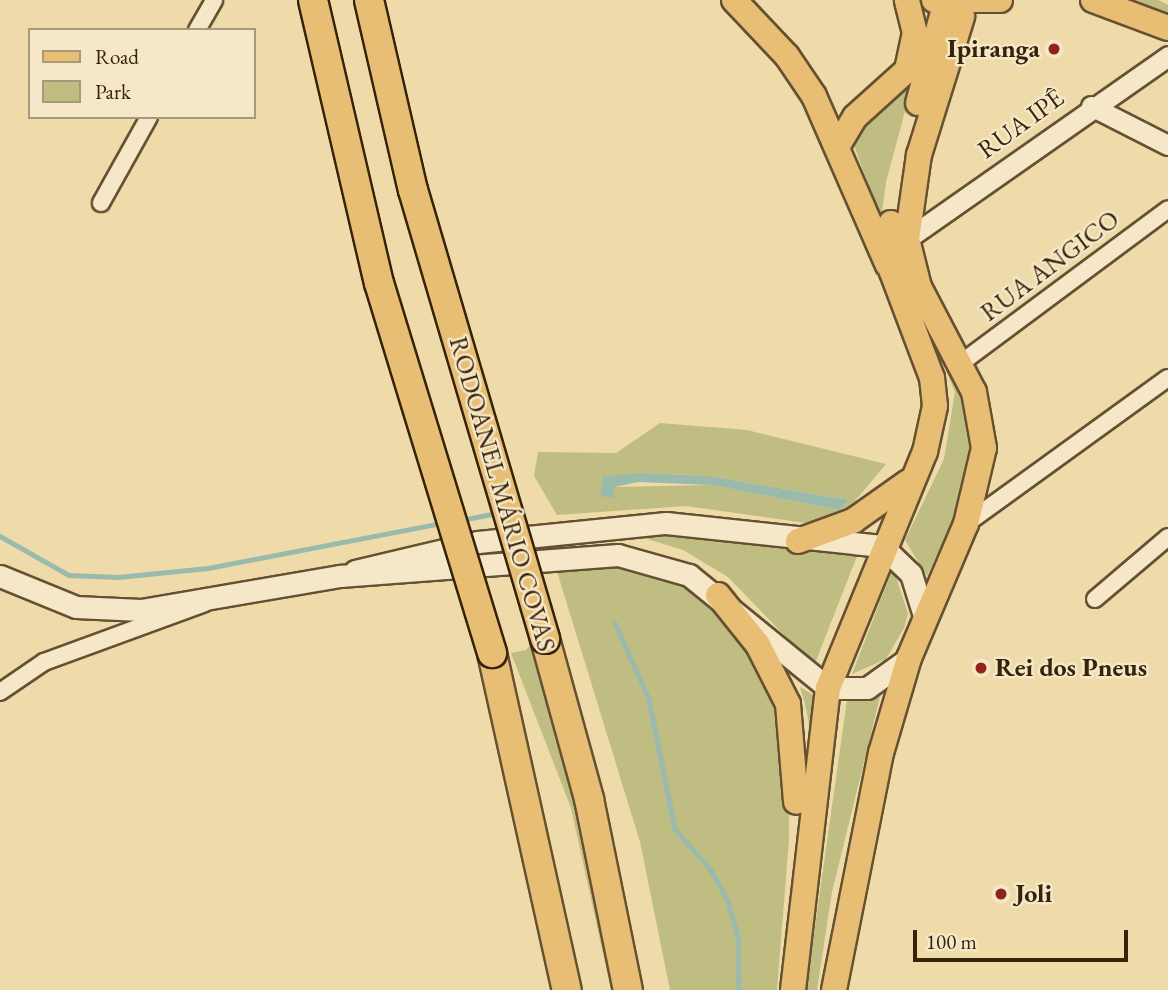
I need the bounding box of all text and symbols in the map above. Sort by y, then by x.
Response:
legend [28,28,256,119]
place label: Ipiranga [947,33,1040,65]
marker: Ipiranga [1046,41,1062,57]
text: Road [95,43,139,70]
text: Park [95,78,131,105]
street label: RUA IPÊ [972,82,1070,166]
street label: RUA ANGICO [974,204,1126,328]
street label: RODOANEL MÁRIO COVAS [442,333,562,655]
place label: Rei dos Pneus [995,652,1147,684]
marker: Rei dos Pneus [973,660,989,676]
place label: Joli [1015,878,1052,910]
marker: Joli [993,886,1009,902]
scale bar [916,916,1131,960]
text: 100 m [926,928,977,955]

